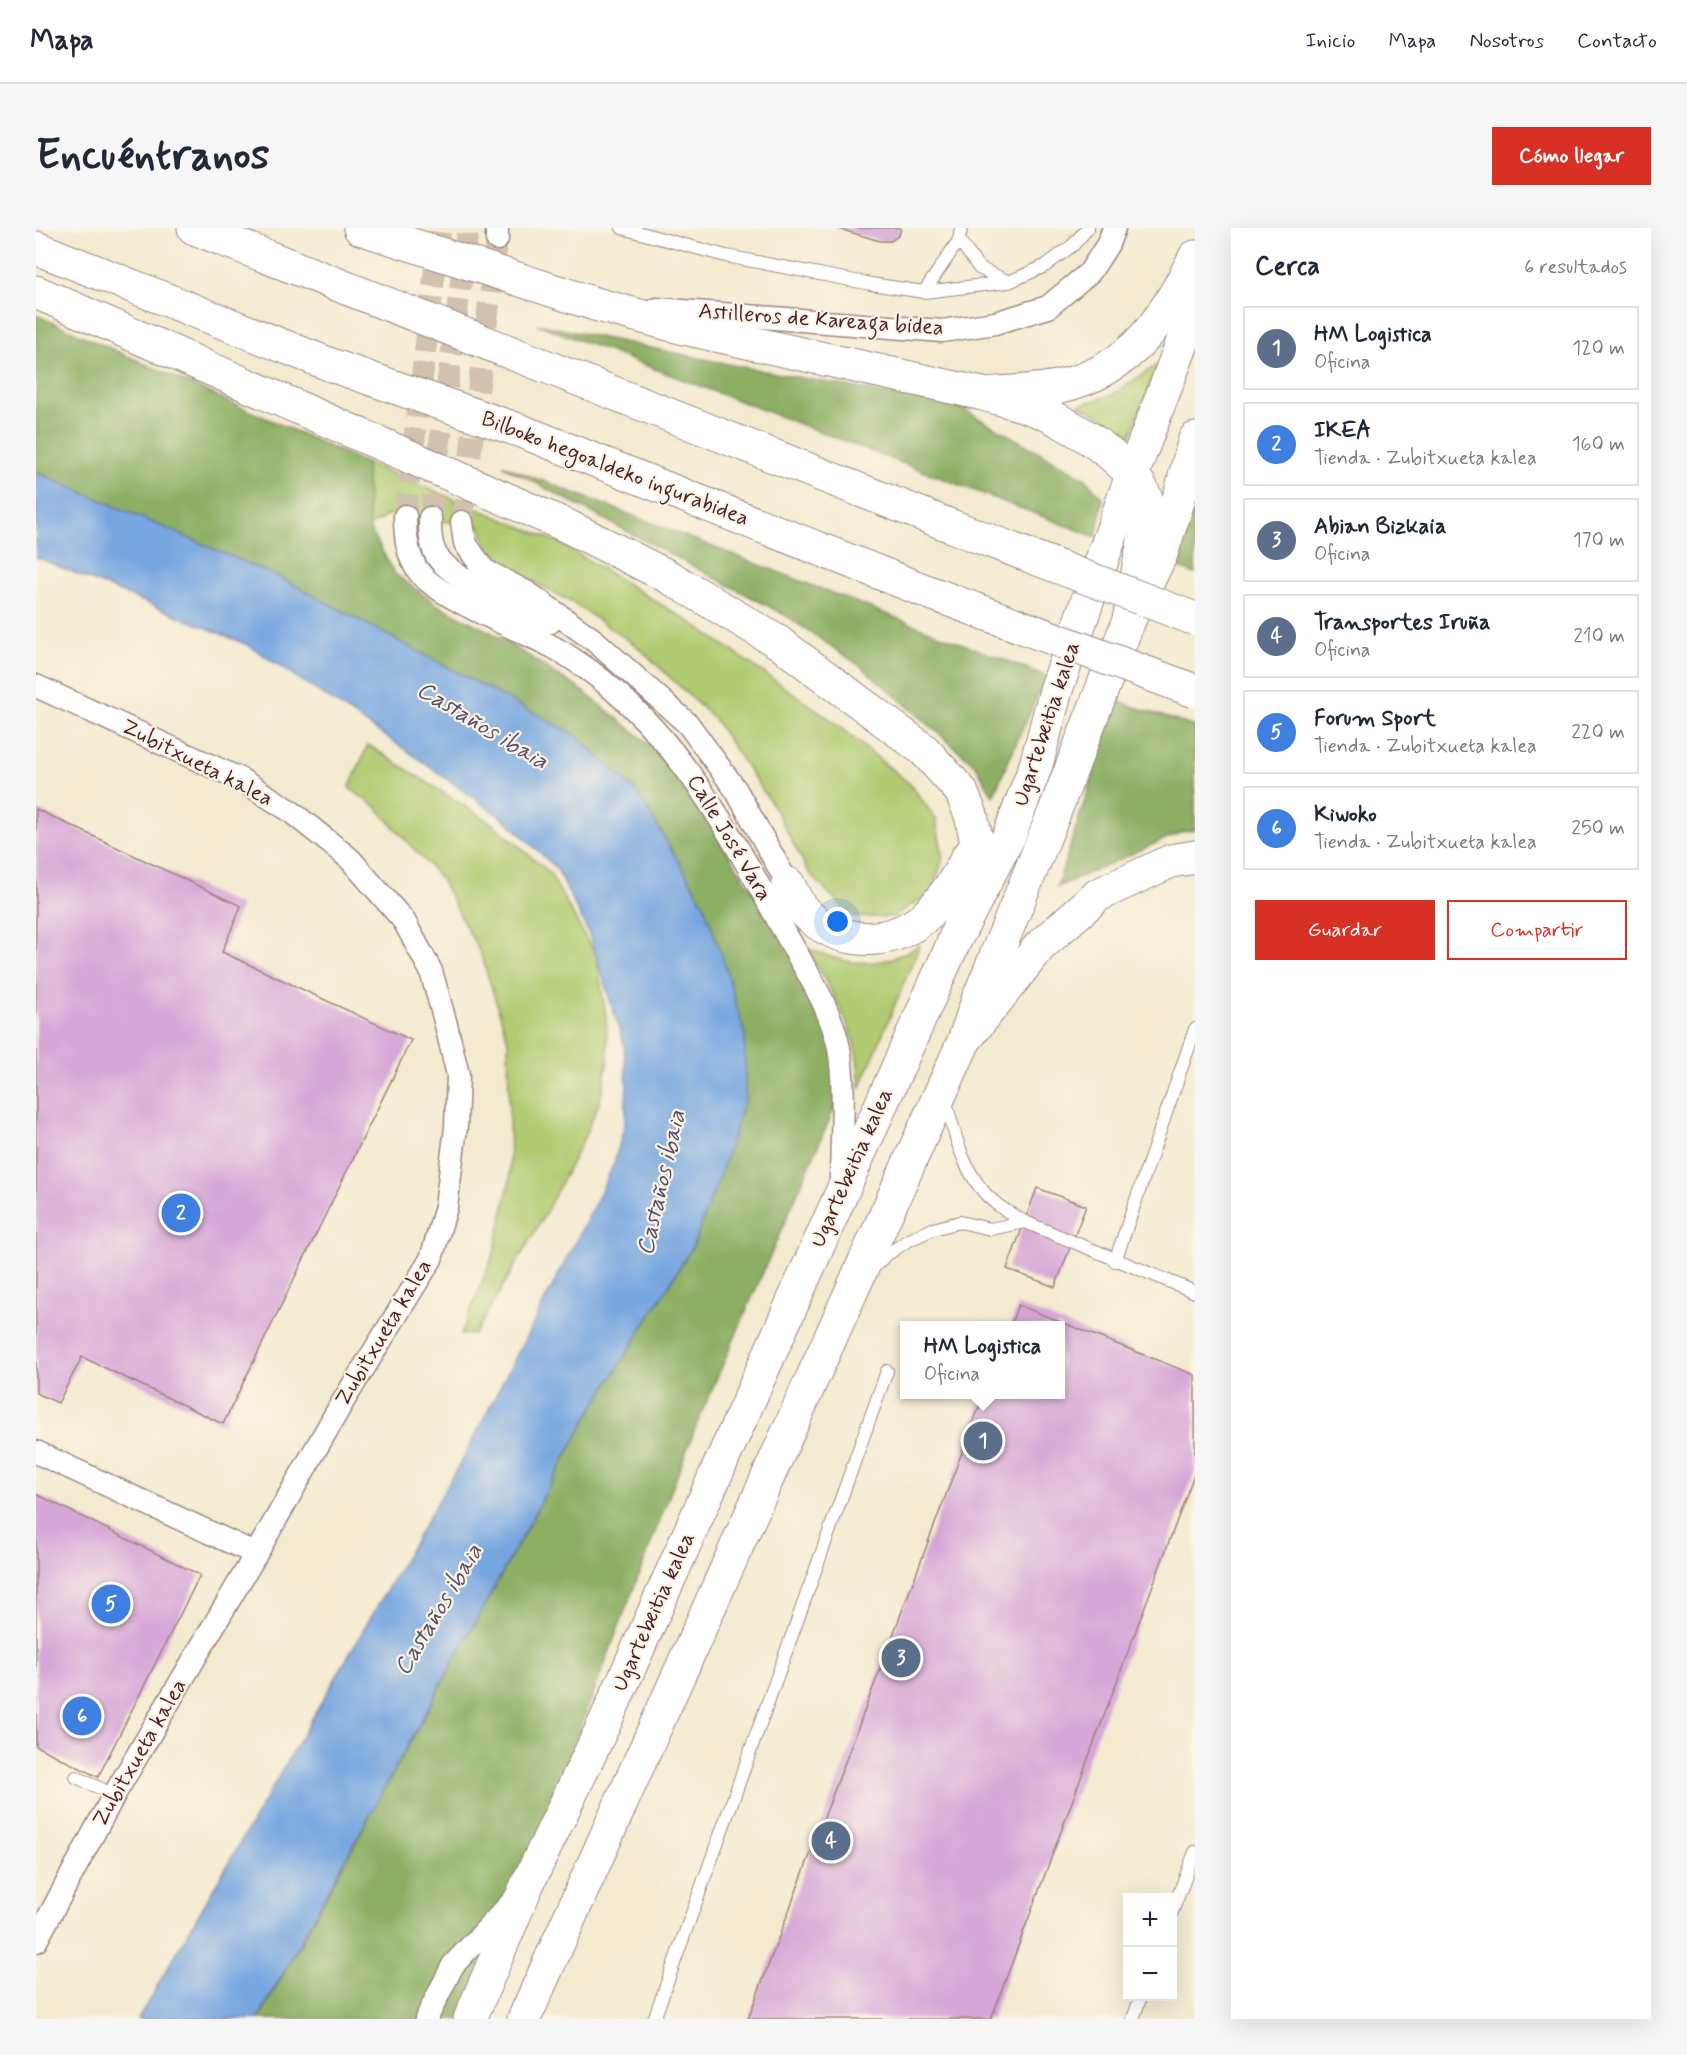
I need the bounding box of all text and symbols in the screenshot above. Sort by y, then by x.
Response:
text: Mapa [30,23,94,60]
text: Inicio [1306,27,1356,55]
text: Mapa [1389,27,1436,55]
text: Nosotros [1469,27,1544,55]
text: Contacto [1577,27,1657,55]
button: Cómo llegar [1492,127,1651,185]
text: Encuéntranos [36,129,269,184]
text: Cerca [1255,250,1320,284]
text: 6 resultados [1524,254,1627,281]
street label: Astilleros de Kareaga bidea [697,297,945,346]
text: HM Logistica [1314,321,1432,349]
text: 1 [1272,335,1281,362]
text: 120 m [1572,335,1625,362]
text: Oficina [1314,349,1370,376]
street label: Bilboko hegoaldeko ingurabidea [476,405,753,536]
text: IKEA [1314,417,1371,445]
text: 2 [1272,431,1281,458]
text: 160 m [1572,431,1625,458]
text: Tienda · Zubitxueta kalea [1314,445,1537,472]
text: Abian Bizkaia [1314,513,1447,541]
text: 3 [1272,527,1281,554]
text: 170 m [1573,527,1625,554]
text: Oficina [1314,541,1370,568]
text: Transportes Iruña [1314,609,1491,637]
text: 4 [1271,623,1282,650]
text: 210 m [1573,623,1625,650]
text: Oficina [1314,637,1370,664]
street label: Ugartebeitia kalea [1007,638,1088,810]
water label: Castaños ibaia [411,675,554,778]
text: Forum Sport [1314,705,1436,733]
street label: Zubitxueta kalea [117,713,277,813]
text: 5 [1271,719,1283,746]
text: 220 m [1571,719,1625,746]
text: Tienda · Zubitxueta kalea [1314,733,1537,760]
street label: Calle José Vara [680,770,778,906]
text: Kiwoko [1314,801,1377,829]
text: 6 [1271,815,1282,842]
text: 250 m [1571,815,1625,842]
text: Tienda · Zubitxueta kalea [1314,829,1537,856]
button: Guardar [1255,900,1435,960]
button: Compartir [1447,900,1627,960]
your location [823,907,852,936]
street label: Ugartebeitia kalea [804,1084,901,1252]
water label: Castaños ibaia [630,1107,694,1259]
pin: 2 [162,1190,200,1236]
street label: Zubitxueta kalea [329,1255,439,1411]
popup [900,1321,1065,1399]
text: HM Logistica [924,1333,1041,1361]
text: Oficina [924,1361,980,1388]
pin: 1 [964,1418,1002,1464]
street label: Ugartebeitia kalea [606,1528,703,1696]
water label: Castaños ibaia [388,1538,491,1681]
pin: 5 [92,1582,130,1626]
pin: 3 [882,1636,920,1680]
street label: Zubitxueta kalea [86,1674,194,1832]
pin: 6 [62,1694,102,1738]
pin: 4 [812,1818,850,1864]
map controls [1123,1893,1177,2001]
button: + [1123,1893,1177,1947]
button: − [1123,1947,1177,2001]

